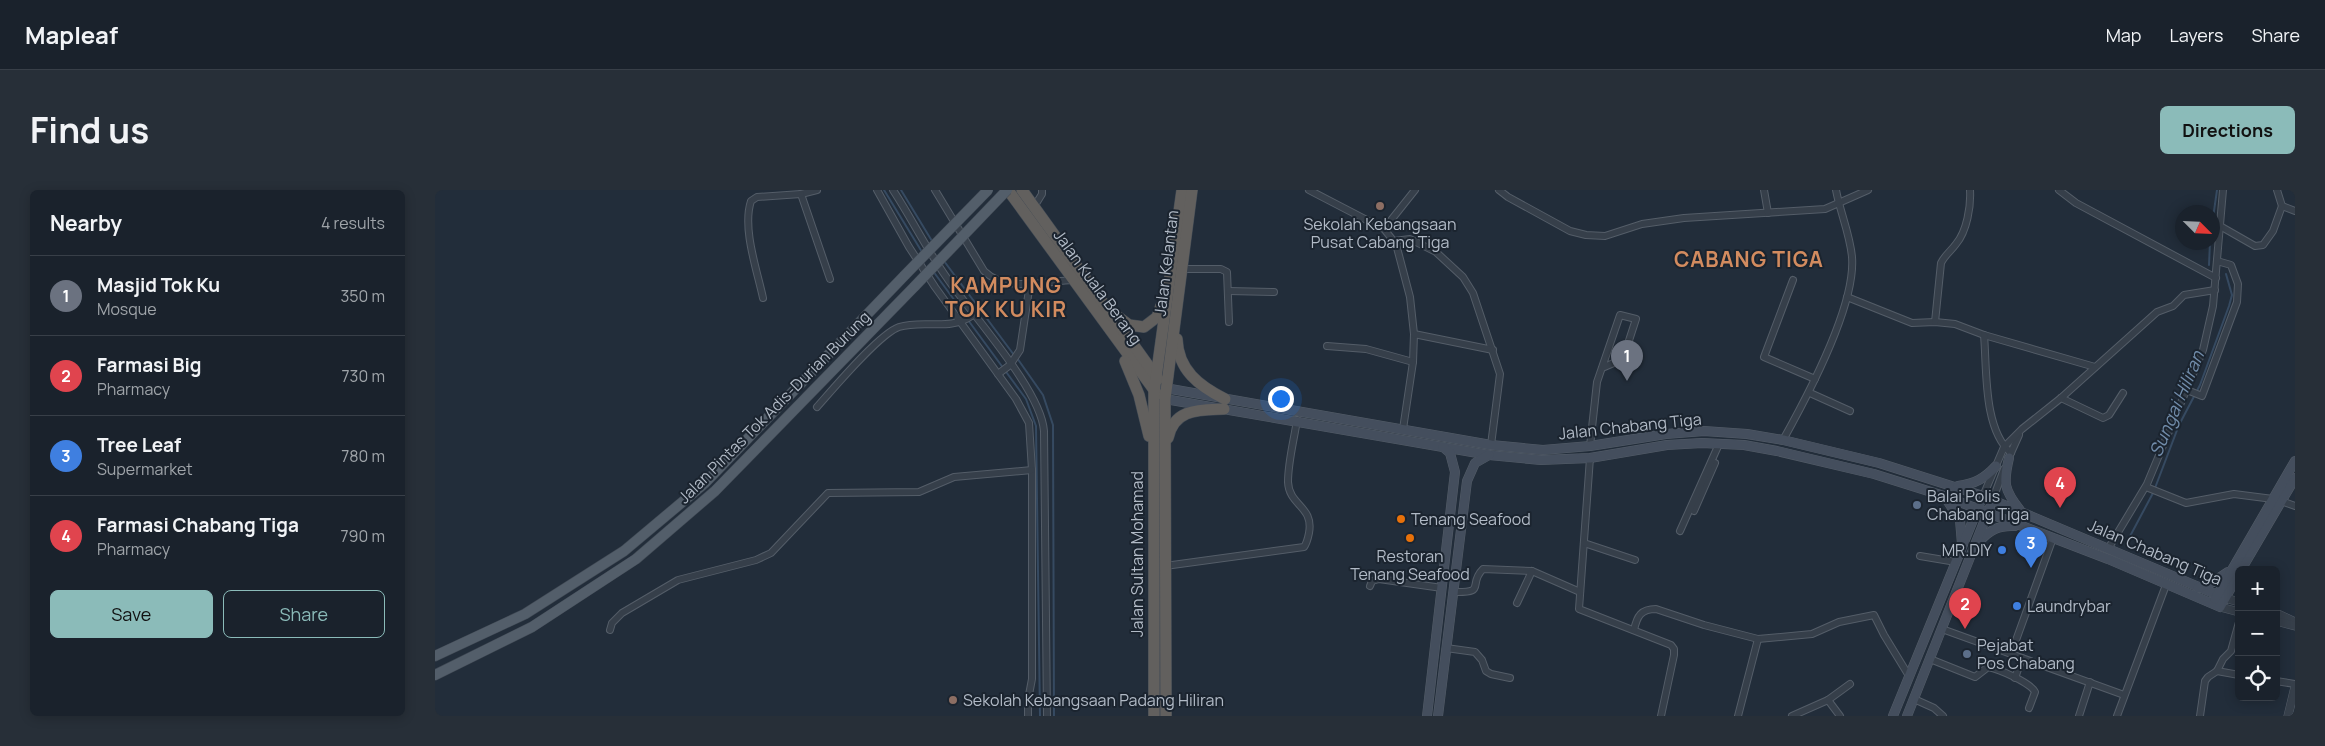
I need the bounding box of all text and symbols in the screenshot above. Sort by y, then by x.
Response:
text: Mapleaf [25,18,118,51]
text: Map [2106,23,2141,47]
text: Layers [2169,23,2223,47]
text: Share [2251,23,2300,47]
text: Find us [30,106,149,154]
button: Directions [2160,106,2295,154]
marker: Sekolah Kebangsaan Pusat Cabang Tiga [1374,200,1386,212]
north arrow [2175,205,2220,250]
text: Nearby [50,209,122,237]
street label: Jalan Kelantan [1149,209,1183,317]
text: 4 results [321,212,385,234]
place label: Sekolah Kebangsaan Pusat Cabang Tiga [1303,213,1457,253]
street label: Jalan Kuala Berang [1049,225,1147,349]
district label: CABANG TIGA [1674,245,1824,273]
district label: KAMPUNG TOK KU KIR [945,271,1067,323]
text: Masjid Tok Ku [97,272,220,298]
text: 1 [62,285,70,307]
text: 350 m [340,285,385,307]
text: Mosque [97,298,157,320]
street label: Jalan Pintas Tok Adis-Durian Burung [673,306,875,508]
pin: 1 [1611,340,1643,381]
water label: Sungai Hiliran [2143,346,2210,460]
text: Farmasi Big [97,352,202,378]
text: 2 [61,365,71,387]
text: 730 m [342,365,385,387]
text: Pharmacy [97,378,170,400]
your location [1268,386,1294,412]
street label: Jalan Chabang Tiga [1557,408,1703,444]
text: Tree Leaf [97,432,181,458]
text: 3 [61,445,71,467]
text: 780 m [341,445,385,467]
text: Supermarket [97,458,193,480]
pin: 4 [2044,467,2076,508]
street label: Jalan Sultan Mohamad [1126,471,1148,637]
place label: Balai Polis Chabang Tiga [1927,485,2029,525]
marker: Balai Polis Chabang Tiga [1911,499,1923,511]
place label: Tenang Seafood [1411,508,1531,530]
text: Farmasi Chabang Tiga [97,512,299,538]
marker: Tenang Seafood [1395,513,1407,525]
street label: Jalan Chabang Tiga [2085,514,2225,590]
text: 4 [61,525,71,547]
text: 790 m [341,525,385,547]
pin: 3 [2015,527,2047,568]
marker: Restoran Tenang Seafood [1404,532,1416,544]
text: Pharmacy [97,538,170,560]
place label: MR.DIY [1942,539,1992,561]
marker: MR.DIY [1996,544,2008,556]
place label: Restoran Tenang Seafood [1350,545,1470,585]
map controls [2235,566,2280,701]
button: + [2235,566,2280,611]
pin: 2 [1949,588,1981,629]
button: Save [50,590,213,638]
button: Share [223,590,385,638]
place label: Laundrybar [2027,595,2111,617]
marker: Laundrybar [2011,600,2023,612]
button: − [2235,611,2280,656]
place label: Pejabat Pos Chabang [1977,634,2075,674]
marker: Pejabat Pos Chabang [1961,648,1973,660]
button: locate [2235,656,2280,701]
place label: Sekolah Kebangsaan Padang Hiliran [963,689,1224,711]
marker: Sekolah Kebangsaan Padang Hiliran [947,694,959,706]

